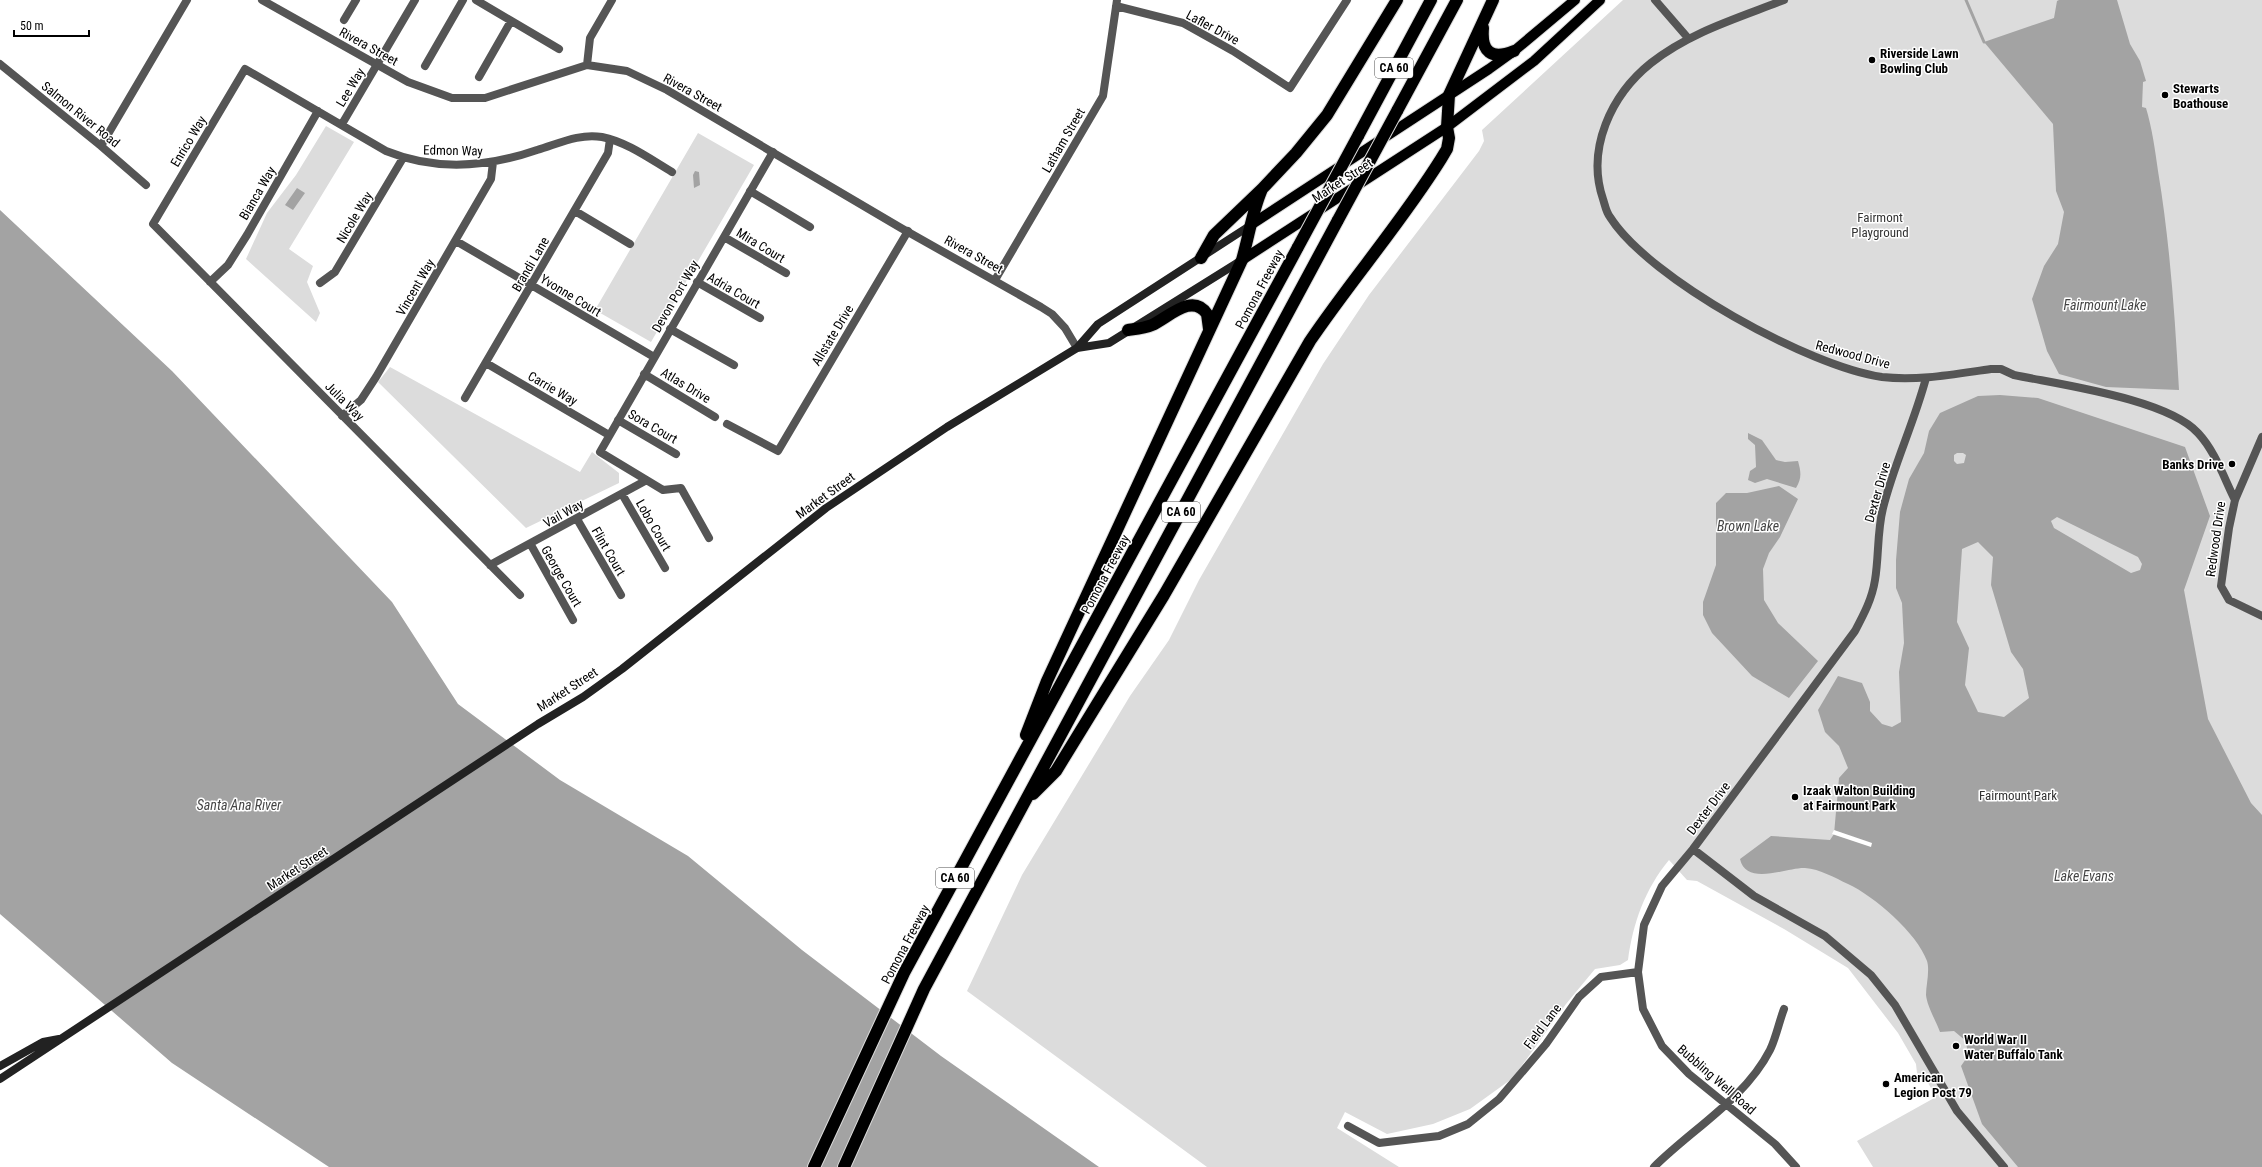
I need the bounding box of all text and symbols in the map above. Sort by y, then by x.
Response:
street label: Lafler Drive [1184,7,1242,48]
scale bar [14,12,89,38]
text: 50 m [20,19,44,33]
street label: Rivera Street [337,24,401,69]
place label: Riverside Lawn Bowling Club [1880,46,1959,76]
marker: Riverside Lawn Bowling Club [1867,55,1877,65]
road number: CA 60 [1375,58,1413,78]
street label: Lee Way [333,65,368,109]
street label: Rivera Street [661,70,725,115]
street label: Salmon River Road [39,78,123,150]
place label: Stewarts Boathouse [2173,81,2228,111]
marker: Stewarts Boathouse [2160,90,2170,100]
street label: Latham Street [1039,105,1088,175]
street label: Enrico Way [167,113,210,169]
street label: Edmon Way [423,142,484,159]
street label: Market Street [1309,155,1375,206]
street label: Bianca Way [236,163,279,223]
street label: Nicole Way [333,189,376,245]
park label: Fairmont Playground [1851,210,1909,240]
street label: Mira Court [734,225,788,266]
street label: Rivera Street [942,232,1006,277]
street label: Brandi Lane [509,234,552,294]
street label: Pomona Freeway [1232,247,1287,331]
street label: Vincent Way [393,256,438,318]
street label: Devon Port Way [649,257,702,335]
street label: Adria Court [705,269,763,312]
street label: Yvonne Court [537,271,604,320]
water label: Fairmount Lake [2064,297,2146,313]
street label: Allstate Drive [808,302,856,368]
street label: Redwood Drive [1814,337,1892,372]
street label: Atlas Drive [658,365,713,406]
street label: Carrie Way [525,368,581,409]
street label: Julia Way [322,379,368,424]
street label: Sora Court [625,406,680,447]
place label: Banks Drive [2162,457,2224,472]
marker: Banks Drive [2227,459,2237,469]
street label: Dexter Drive [1862,460,1893,524]
street label: Market Street [793,469,858,522]
street label: Vail Way [541,496,586,531]
street label: Lobo Court [633,497,674,554]
street label: Redwood Drive [2203,500,2228,578]
road number: CA 60 [1162,502,1200,522]
water label: Brown Lake [1717,518,1779,534]
street label: Flint Court [589,524,629,578]
street label: Pomona Freeway [1078,532,1133,616]
street label: George Court [538,543,585,610]
street label: Market Street [534,664,600,715]
street label: Dexter Drive [1684,779,1733,838]
place label: Izaak Walton Building at Fairmount Park [1803,783,1915,813]
park label: Fairmount Park [1979,788,2057,803]
marker: Izaak Walton Building at Fairmount Park [1790,792,1800,802]
water label: Santa Ana River [197,797,282,813]
street label: Market Street [264,843,330,894]
road number: CA 60 [936,868,974,888]
water label: Lake Evans [2054,868,2114,884]
street label: Pomona Freeway [878,902,933,986]
street label: Field Lane [1521,1001,1564,1052]
place label: World War II Water Buffalo Tank [1964,1032,2063,1062]
street label: Bubbling Well Road [1674,1041,1759,1117]
marker: World War II Water Buffalo Tank [1951,1041,1961,1051]
place label: American Legion Post 79 [1894,1070,1972,1100]
marker: American Legion Post 79 [1881,1079,1891,1089]

